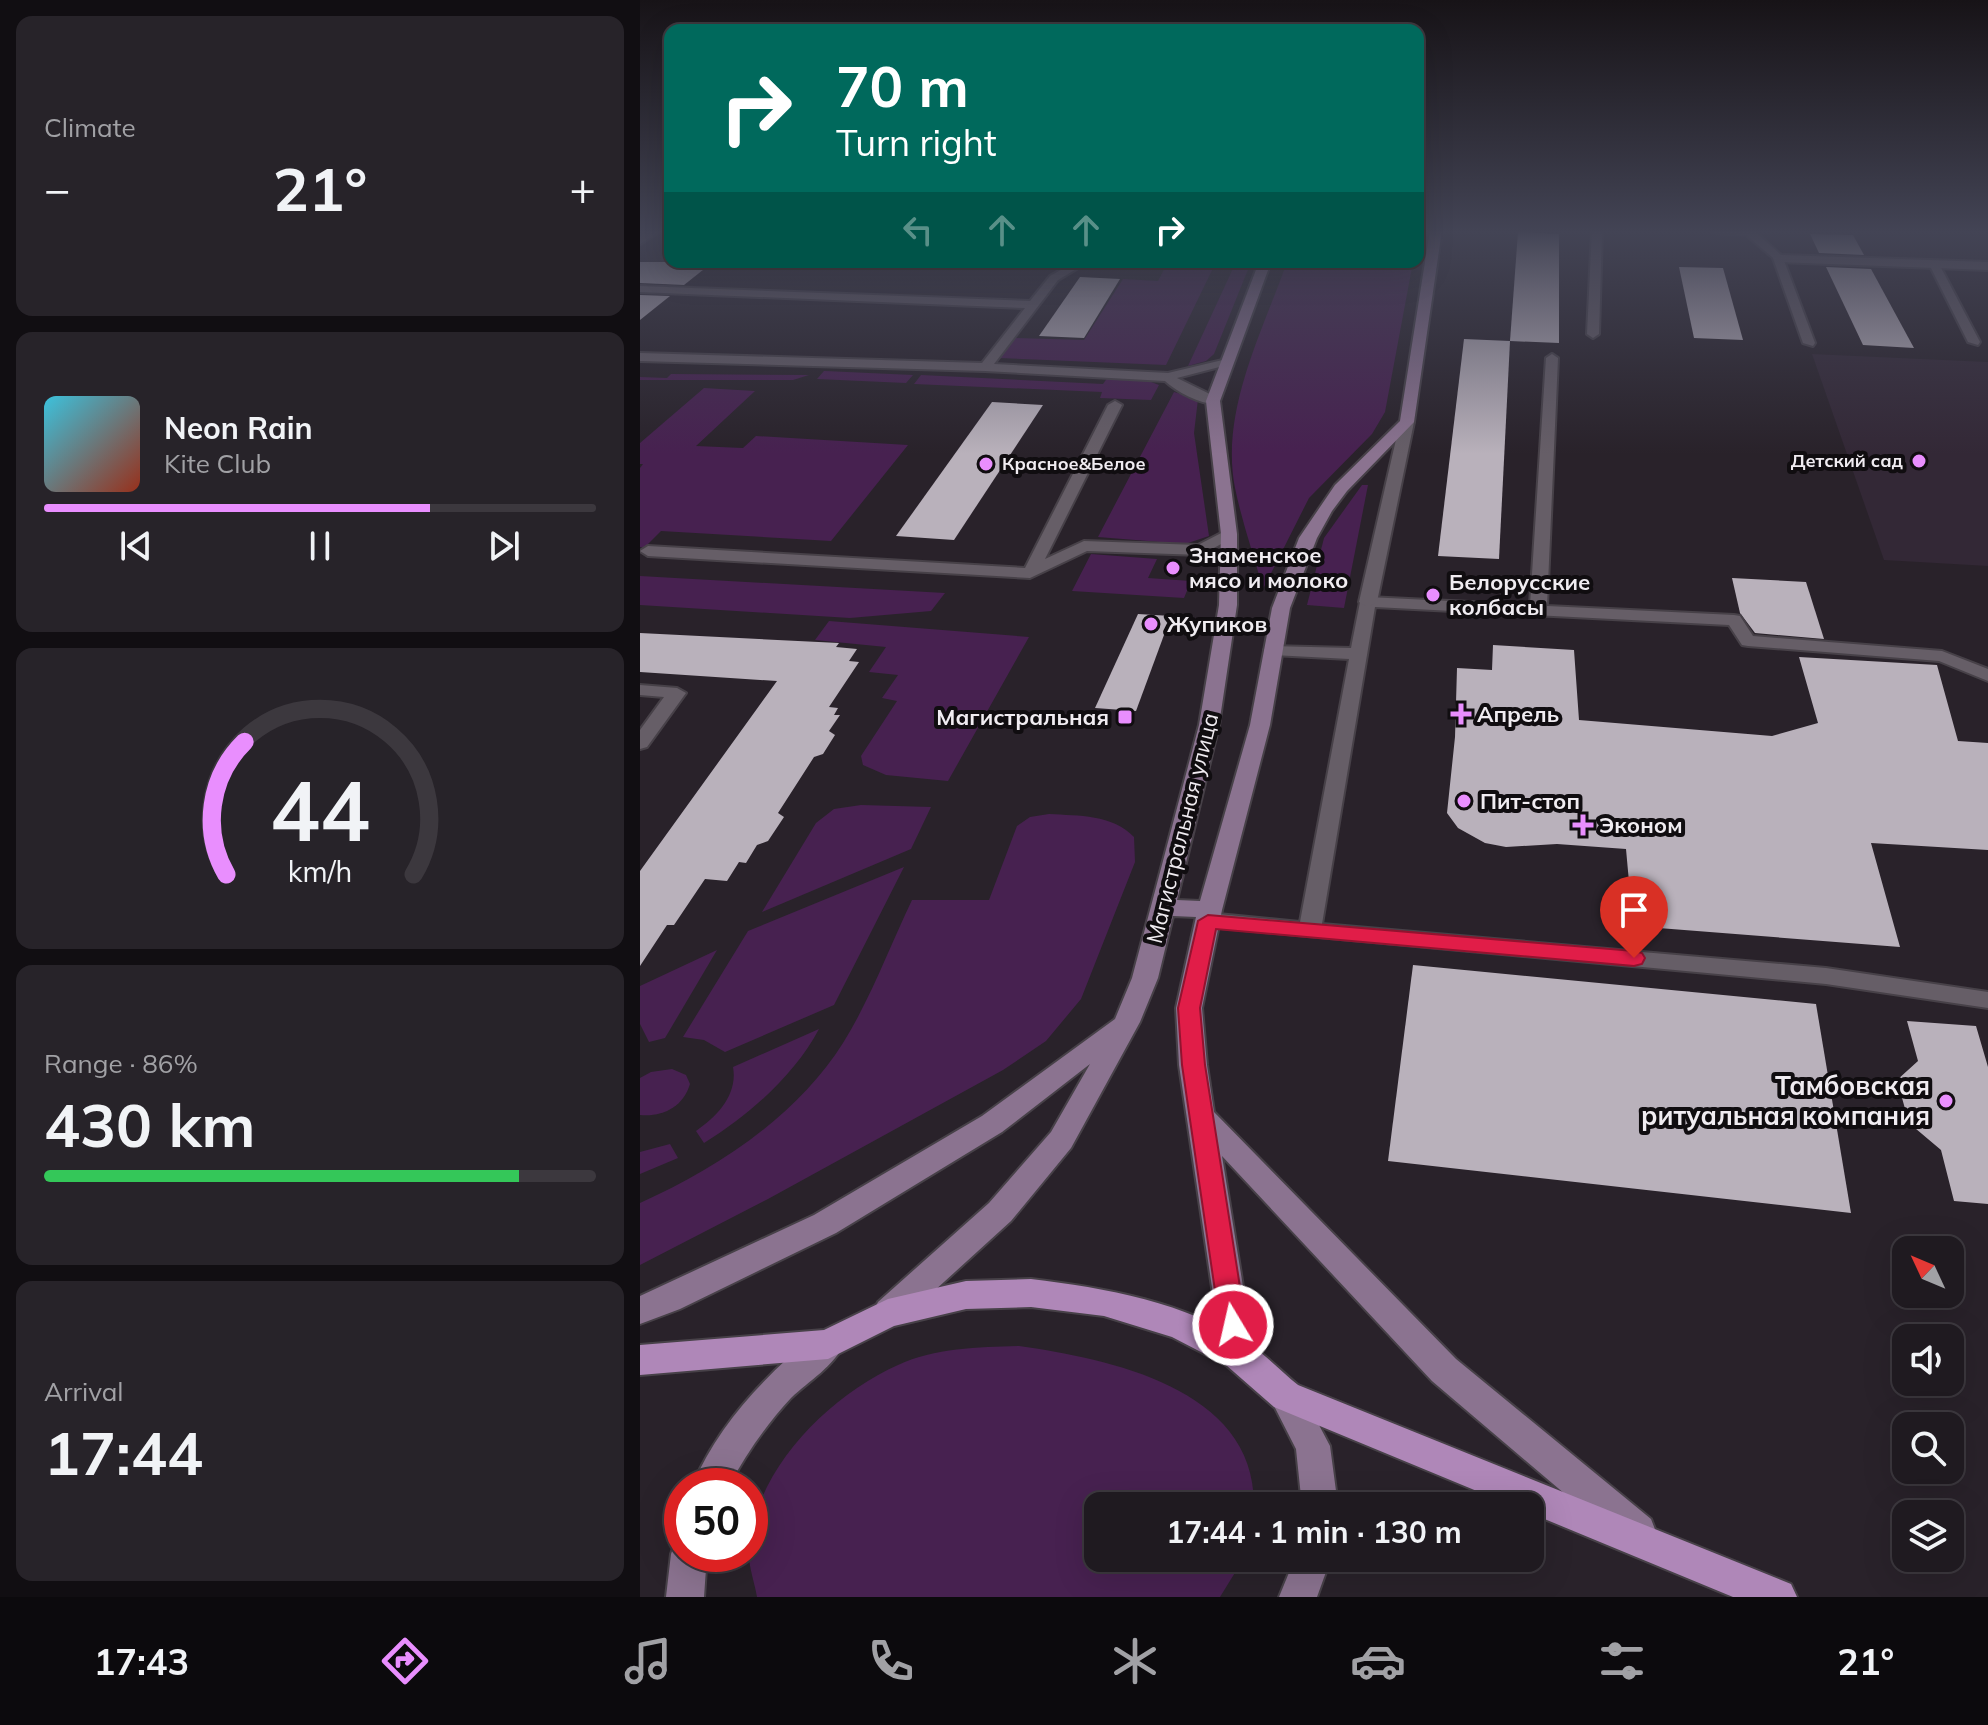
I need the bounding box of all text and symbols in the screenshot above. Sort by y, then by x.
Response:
text: 70 m [836,51,969,121]
icon: right [704,56,808,160]
text: Climate [44,111,136,144]
text: Turn right [836,120,997,165]
text: 21° [273,151,367,226]
text: − [44,161,70,216]
text: + [570,161,596,216]
icon: left [896,208,940,252]
icon: ahead [980,208,1024,252]
icon: ahead [1064,208,1108,252]
icon: right [1148,208,1192,252]
text: Neon Rain [164,409,313,447]
text: Kite Club [164,447,271,480]
place label: Детский сад [1791,449,1904,472]
place label: Красное&Белое [1002,452,1146,475]
marker: Детский сад [1910,452,1928,470]
marker: Красное&Белое [977,455,995,473]
icon: previous [114,524,158,568]
icon: pause [298,524,342,568]
icon: next [482,524,526,568]
place label: Знаменское мясо и молоко [1189,541,1348,594]
marker: Знаменское мясо и молоко [1164,559,1182,577]
place label: Белорусские колбасы [1449,568,1590,621]
marker: Белорусские колбасы [1424,586,1442,604]
place label: Жупиков [1167,610,1267,638]
marker: Жупиков [1142,615,1160,633]
place label: Апрель [1477,700,1559,728]
place label: Магистральная [936,703,1109,731]
marker: Апрель [1452,705,1470,723]
marker: Магистральная [1116,708,1134,726]
street label: Магистральная улица [1140,710,1224,946]
text: 44 [270,756,370,861]
place label: Пит-стоп [1480,787,1580,815]
marker: Пит-стоп [1455,792,1473,810]
place label: Эконом [1599,811,1683,839]
marker: Эконом [1574,816,1592,834]
text: km/h [288,853,352,889]
pin [1600,876,1668,958]
icon: arrive [1612,888,1656,932]
text: Range · 86% [44,1047,198,1080]
place label: Тамбовская ритуальная компания [1641,1069,1930,1132]
text: 430 km [44,1087,256,1162]
marker: Тамбовская ритуальная компания [1937,1092,1955,1110]
north arrow [1892,1236,1964,1308]
map controls [1892,1236,1964,1572]
position arrow [1191,1283,1275,1367]
button: sound [1892,1324,1964,1396]
text: Arrival [44,1375,124,1408]
button: search [1892,1412,1964,1484]
text: 17:44 [44,1415,203,1490]
speed limit sign: 50 [664,1468,768,1572]
button: layers [1892,1500,1964,1572]
text: 17:44 · 1 min · 130 m [1166,1513,1462,1551]
icon: directions [377,1633,433,1689]
icon: music [620,1633,676,1689]
icon: phone [863,1633,919,1689]
icon: climate [1107,1633,1163,1689]
icon: car [1350,1633,1406,1689]
icon: filters [1594,1633,1650,1689]
text: 17:43 [94,1639,189,1684]
text: 21° [1837,1639,1894,1684]

